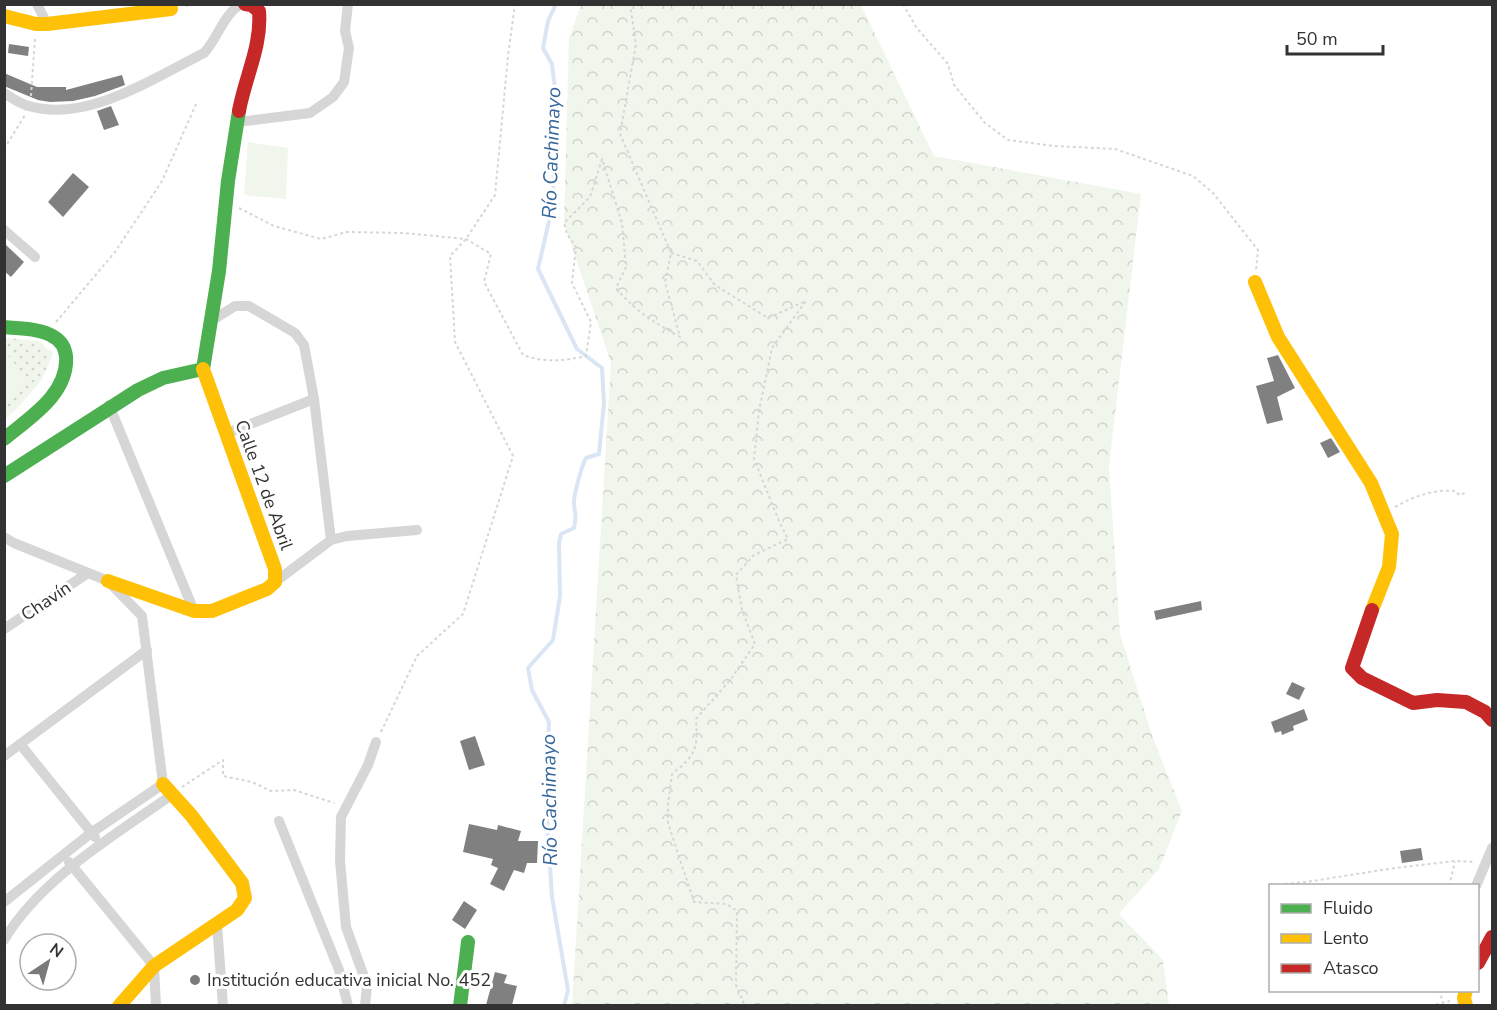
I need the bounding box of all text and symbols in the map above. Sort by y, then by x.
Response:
scale bar [1287,18,1383,56]
text: 50 m [1296,27,1338,51]
water label: Río Cachimayo [536,87,567,220]
street label: Calle 12 de Abril [229,417,299,554]
street label: Chavín [16,576,76,626]
water label: Río Cachimayo [535,734,564,866]
legend [1269,884,1479,992]
text: Fluido [1323,896,1373,920]
text: Lento [1323,926,1369,950]
north arrow [18,932,78,992]
text: N [45,938,68,963]
text: Atasco [1323,956,1379,980]
place label: Institución educativa inicial No. 452 [207,968,491,992]
marker: Institución educativa inicial No. 452 [188,973,202,987]

